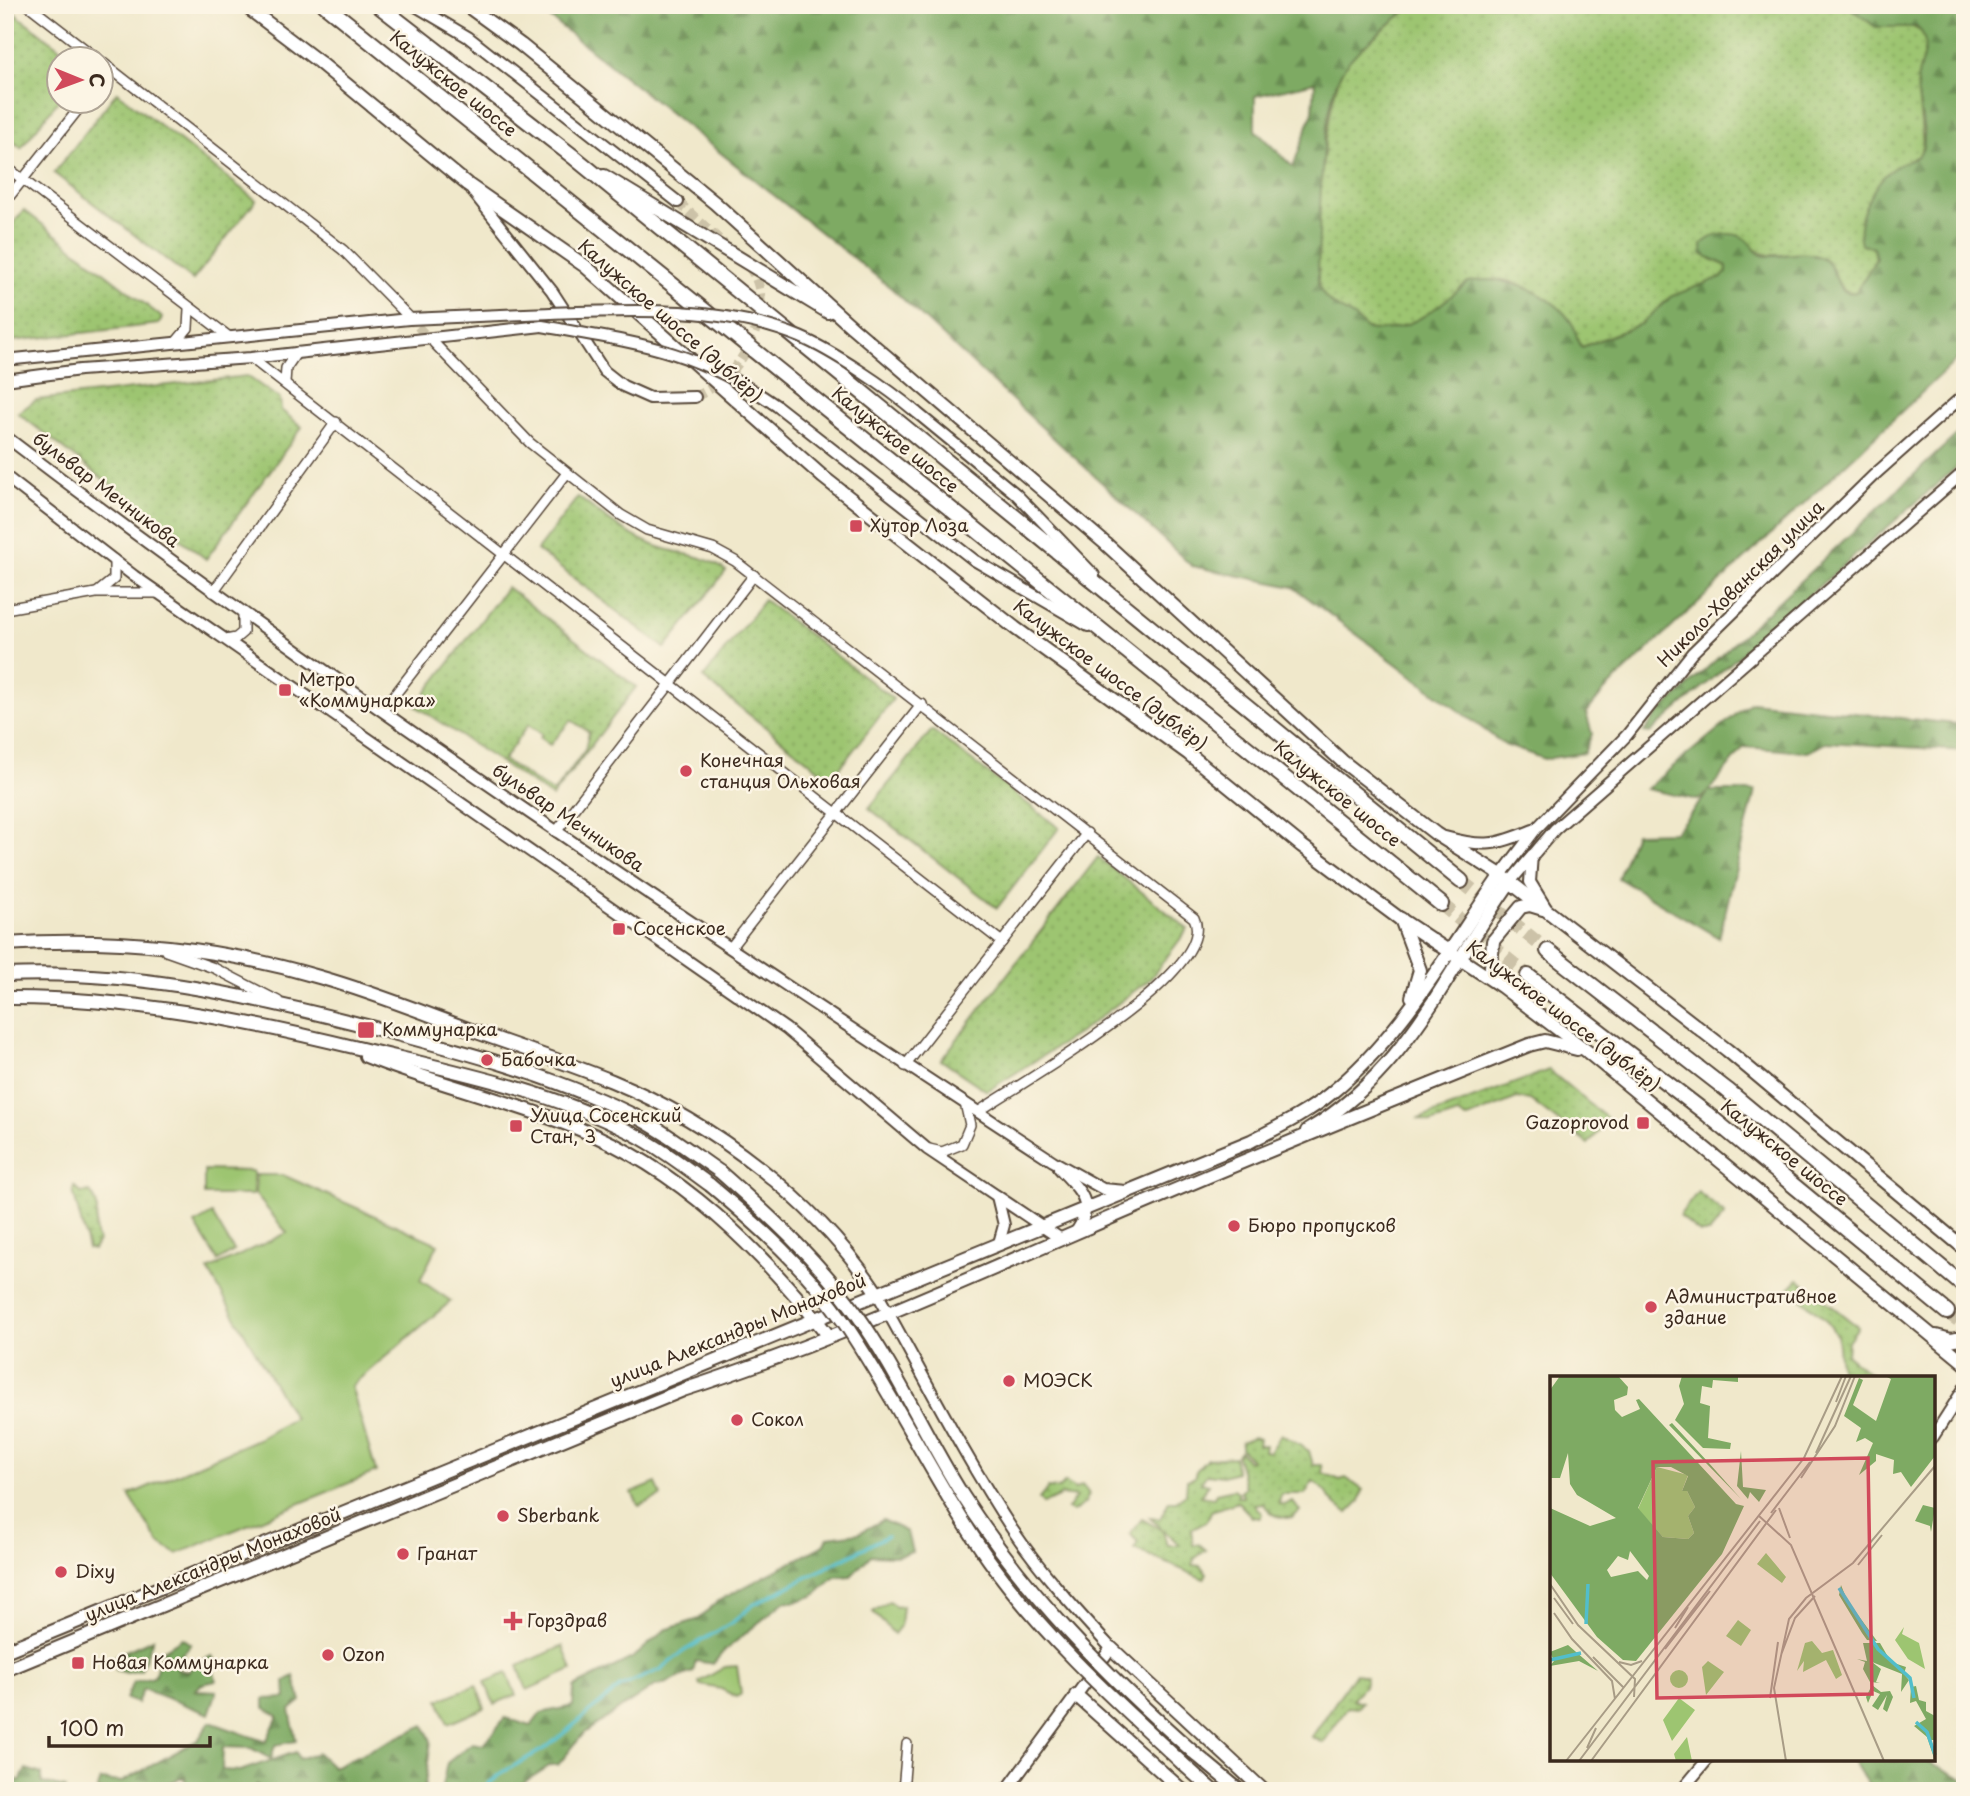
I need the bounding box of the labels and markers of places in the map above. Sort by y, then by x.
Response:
place label: Хутор Лоза [870,511,969,538]
marker: Хутор Лоза [848,518,864,534]
place label: Метро «Коммунарка» [299,665,436,713]
marker: Метро «Коммунарка» [277,682,293,698]
place label: Конечная станция Ольховая [700,746,861,794]
marker: Конечная станция Ольховая [678,763,694,779]
place label: Сосенское [633,914,726,941]
marker: Сосенское [611,921,627,937]
place label: Коммунарка [382,1015,498,1042]
marker: Коммунарка [356,1020,376,1040]
place label: Бабочка [501,1045,577,1072]
marker: Бабочка [479,1052,495,1068]
place label: Улица Сосенский Стан, 3 [530,1101,682,1149]
place label: Gazoprovod [1525,1108,1629,1135]
marker: Gazoprovod [1635,1115,1651,1131]
marker: Улица Сосенский Стан, 3 [508,1118,524,1134]
place label: Бюро пропусков [1248,1211,1396,1238]
marker: Бюро пропусков [1226,1218,1242,1234]
place label: Административное здание [1664,1282,1837,1330]
marker: Административное здание [1643,1299,1659,1315]
place label: МОЭСК [1023,1366,1093,1393]
marker: МОЭСК [1001,1373,1017,1389]
place label: Сокол [751,1405,804,1432]
marker: Сокол [729,1412,745,1428]
place label: Sberbank [517,1501,600,1528]
marker: Sberbank [495,1508,511,1524]
place label: Гранат [417,1539,478,1566]
marker: Гранат [395,1546,411,1562]
place label: Dixy [75,1557,115,1584]
marker: Dixy [53,1564,69,1580]
place label: Горздрав [527,1606,607,1633]
marker: Горздрав [505,1613,521,1629]
place label: Ozon [342,1640,385,1667]
marker: Ozon [320,1647,336,1663]
place label: Новая Коммунарка [92,1648,269,1675]
marker: Новая Коммунарка [70,1655,86,1671]

